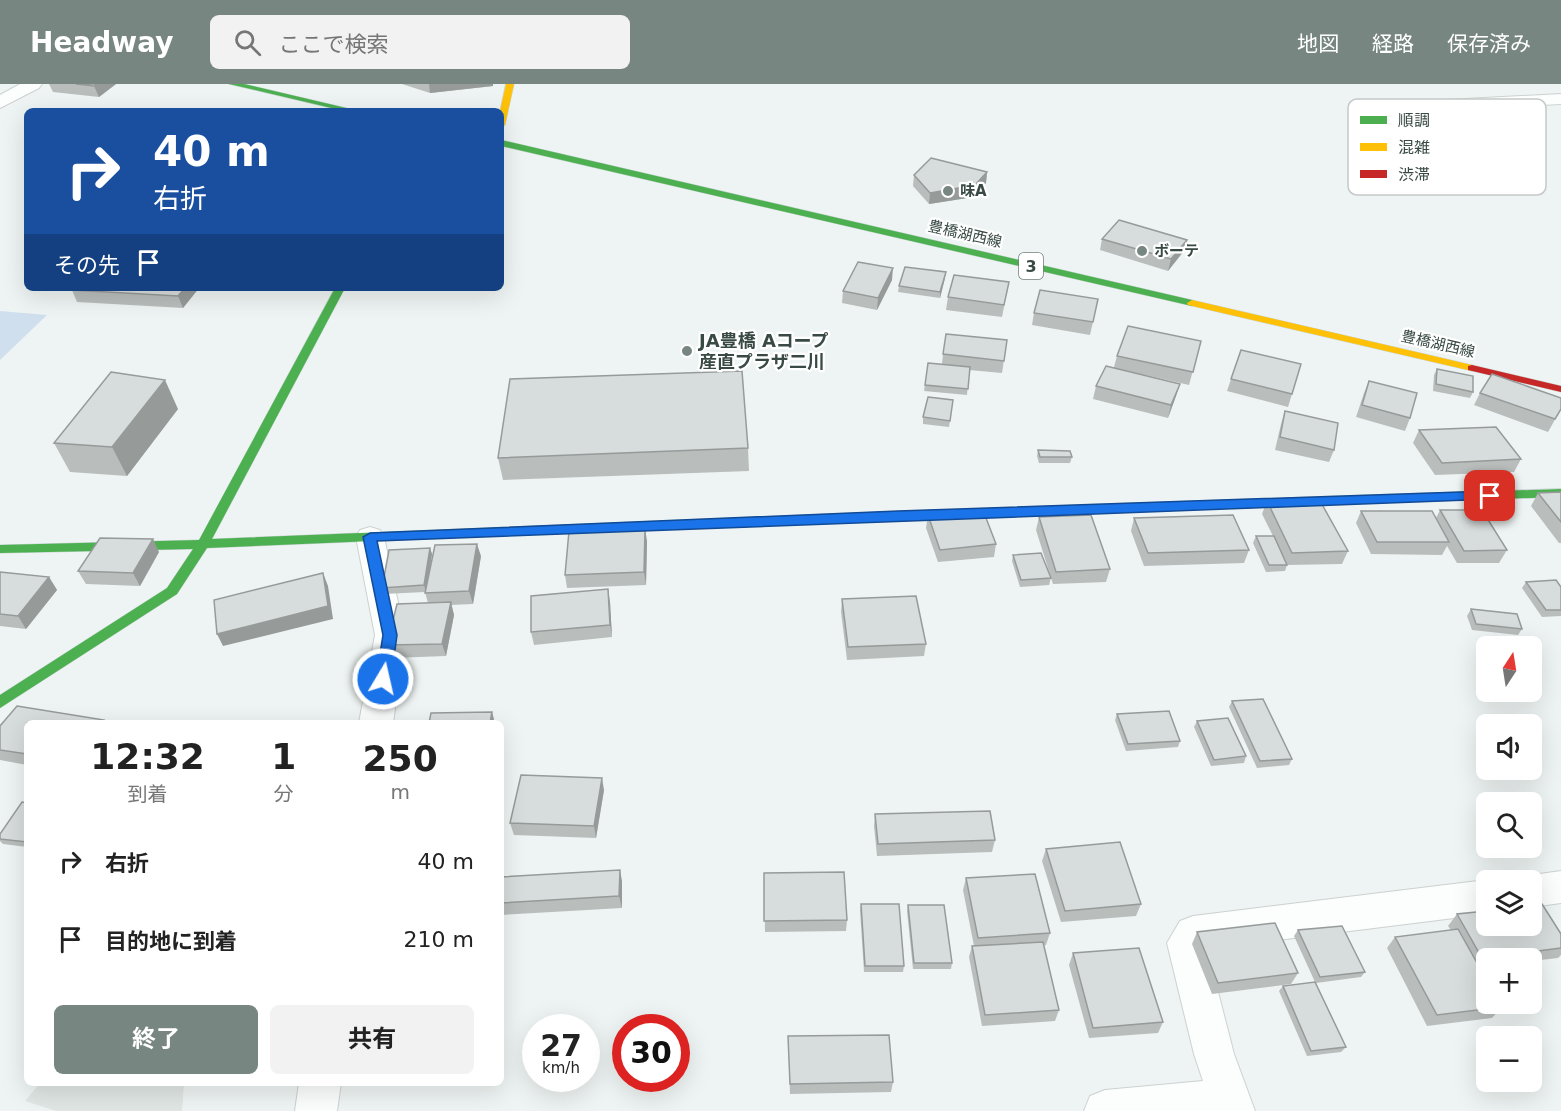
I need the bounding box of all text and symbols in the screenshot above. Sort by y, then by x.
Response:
search box [210,15,630,69]
text: Headway [30,26,174,59]
icon: search [231,26,264,59]
text: ここで検索 [279,32,389,57]
text: 地図 [1297,32,1339,56]
text: 経路 [1372,32,1414,56]
text: 保存済み [1447,32,1531,56]
legend [1348,99,1546,195]
text: 順調 [1398,111,1430,130]
text: 40 m [153,127,270,176]
icon: right [54,132,132,210]
text: 混雑 [1398,138,1430,157]
text: 渋滞 [1398,165,1430,184]
place label: 味A [960,182,987,200]
text: 右折 [153,183,207,214]
marker: 味A [941,184,955,198]
street label: 豊橋湖西線 [926,217,1004,251]
place label: ボーテ [1154,242,1199,260]
marker: ボーテ [1135,244,1149,258]
icon: arrive [132,246,165,279]
text: その先 [54,253,120,278]
road number: 3 [1019,253,1043,279]
street label: 豊橋湖西線 [1399,327,1477,361]
place label: JA豊橋 Aコープ 産直プラザ二川 [697,330,829,372]
marker: JA豊橋 Aコープ 産直プラザ二川 [680,344,694,358]
pin [1464,470,1515,521]
icon: arrive [1473,479,1506,512]
north arrow [1476,636,1542,702]
map controls [1476,636,1542,1092]
position arrow [351,647,415,711]
button: sound [1476,714,1542,780]
text: 12:32 [90,736,205,777]
text: 1 [271,736,296,777]
text: 250 [363,738,438,779]
text: m [390,780,410,804]
text: 到着 [128,782,168,806]
text: 分 [274,782,294,806]
button: search [1476,792,1542,858]
icon: right [54,845,87,878]
text: 40 m [418,849,474,874]
text: 右折 [105,851,149,876]
button: layers [1476,870,1542,936]
icon: arrive [54,923,87,956]
text: 210 m [404,927,474,952]
text: 目的地に到着 [105,929,237,954]
button: + [1476,948,1542,1014]
button: 終了 [54,1005,258,1074]
button: 共有 [270,1005,474,1074]
speed limit sign: 30 [612,1014,690,1092]
button: − [1476,1026,1542,1092]
text: 27 [540,1028,582,1063]
text: km/h [542,1059,580,1077]

